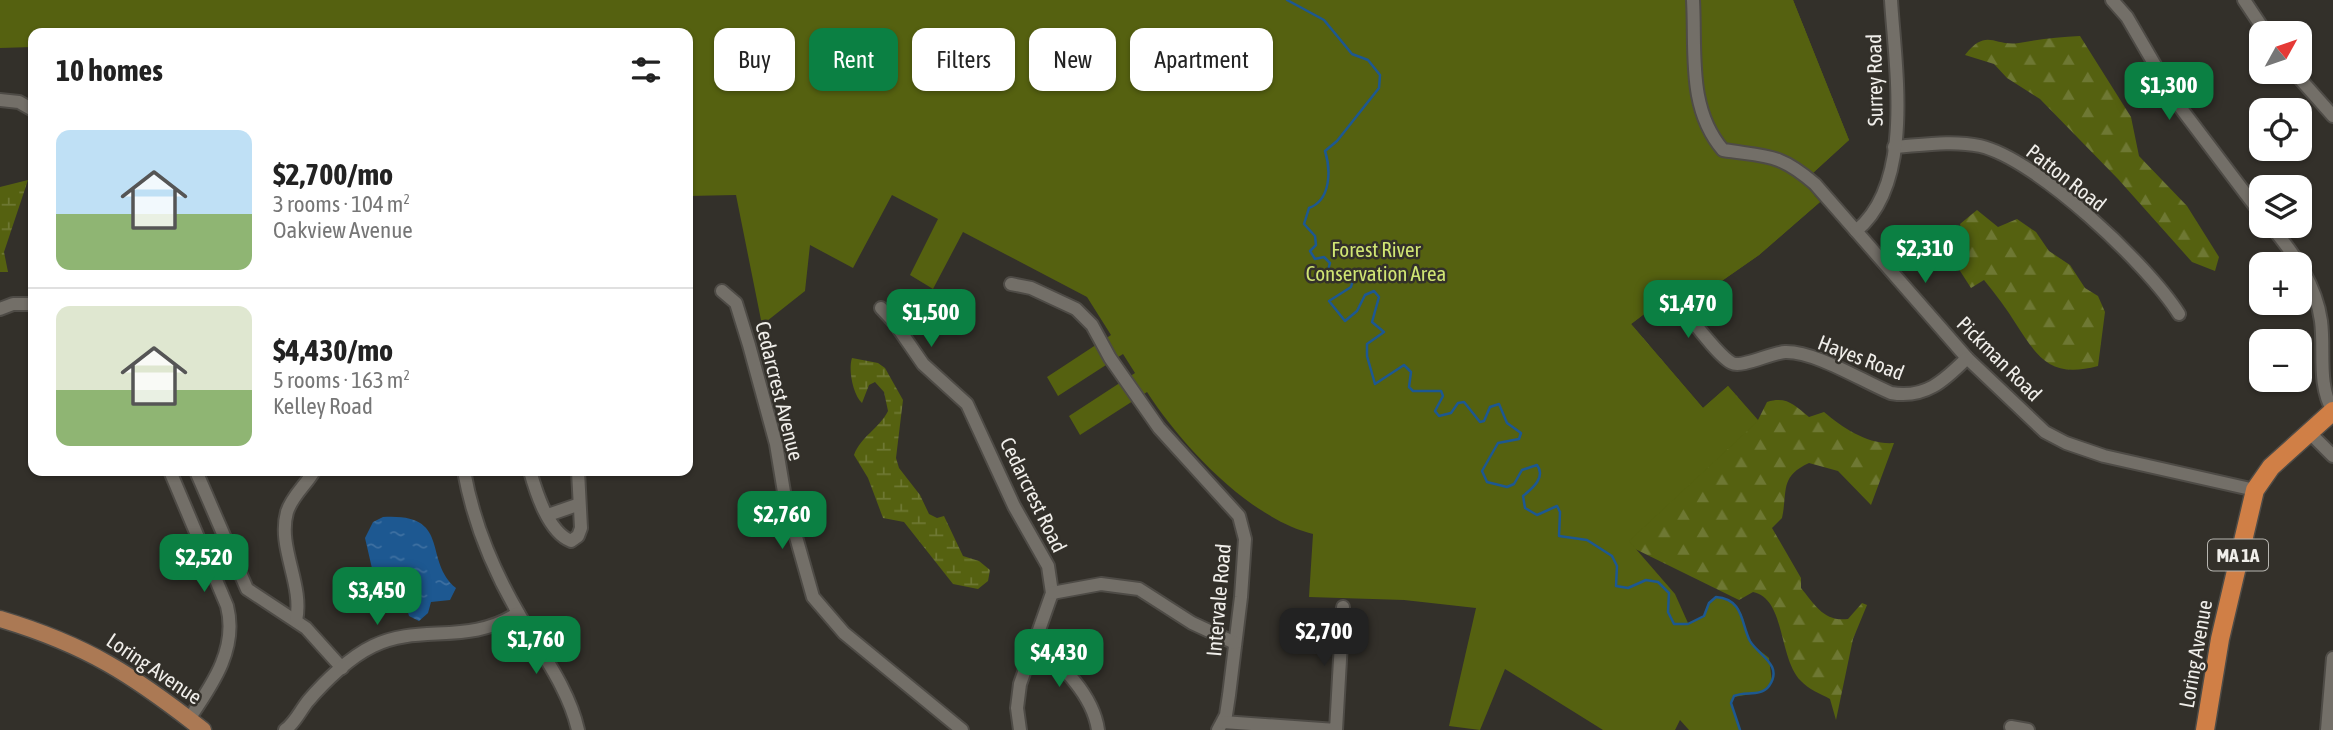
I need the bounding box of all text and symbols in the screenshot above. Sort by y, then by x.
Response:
north arrow [2249,21,2312,84]
map controls [2249,21,2312,392]
chip: Buy [714,28,795,91]
chip: Rent [809,28,898,91]
chip: Filters [912,28,1015,91]
chip: New [1029,28,1116,91]
chip: Apartment [1130,28,1273,91]
street label: Surrey Road [1861,34,1887,126]
icon: filters [627,51,665,89]
text: 10 homes [56,53,163,87]
pin: $1,300 [2112,62,2226,122]
text: $1,300 [2141,72,2198,98]
button: locate [2249,98,2312,161]
street label: Patton Road [2022,139,2111,216]
text: $2,700/mo [273,157,393,191]
icon: home [112,158,196,242]
button: layers [2249,175,2312,238]
text: 3 rooms · 104 m² [273,191,410,217]
text: Oakview Avenue [273,217,413,243]
pin: $2,310 [1868,226,1982,285]
text: $2,310 [1897,235,1954,261]
park label: Forest River Conservation Area [1306,237,1446,285]
button: + [2249,252,2312,315]
pin: $1,470 [1631,280,1745,340]
pin: $1,500 [874,290,988,349]
text: $1,470 [1660,290,1717,316]
text: $1,500 [903,299,960,325]
street label: Pickman Road [1952,311,2047,406]
street label: Cedarcrest Avenue [751,319,809,463]
button: − [2249,329,2312,392]
street label: Hayes Road [1815,330,1908,384]
text: $4,430/mo [273,333,393,367]
icon: home [112,334,196,418]
text: 5 rooms · 163 m² [273,367,410,393]
text: Kelley Road [273,393,373,419]
street label: Cedarcrest Road [996,433,1072,556]
pin: $2,760 [725,491,839,551]
text: $2,760 [754,501,811,527]
pin: $2,520 [147,534,261,594]
road number: MA 1A [2208,540,2268,570]
street label: Intervale Road [1201,542,1235,657]
text: $2,520 [176,544,233,570]
pin: $3,450 [320,568,434,627]
text: $3,450 [349,577,406,603]
street label: Loring Avenue [2174,598,2216,710]
pin: $2,700 [1267,608,1381,668]
pin: $1,760 [479,616,593,676]
text: $2,700 [1296,618,1353,644]
text: $1,760 [508,626,565,652]
street label: Loring Avenue [103,628,207,709]
pin: $4,430 [1002,630,1116,689]
text: $4,430 [1031,639,1088,665]

